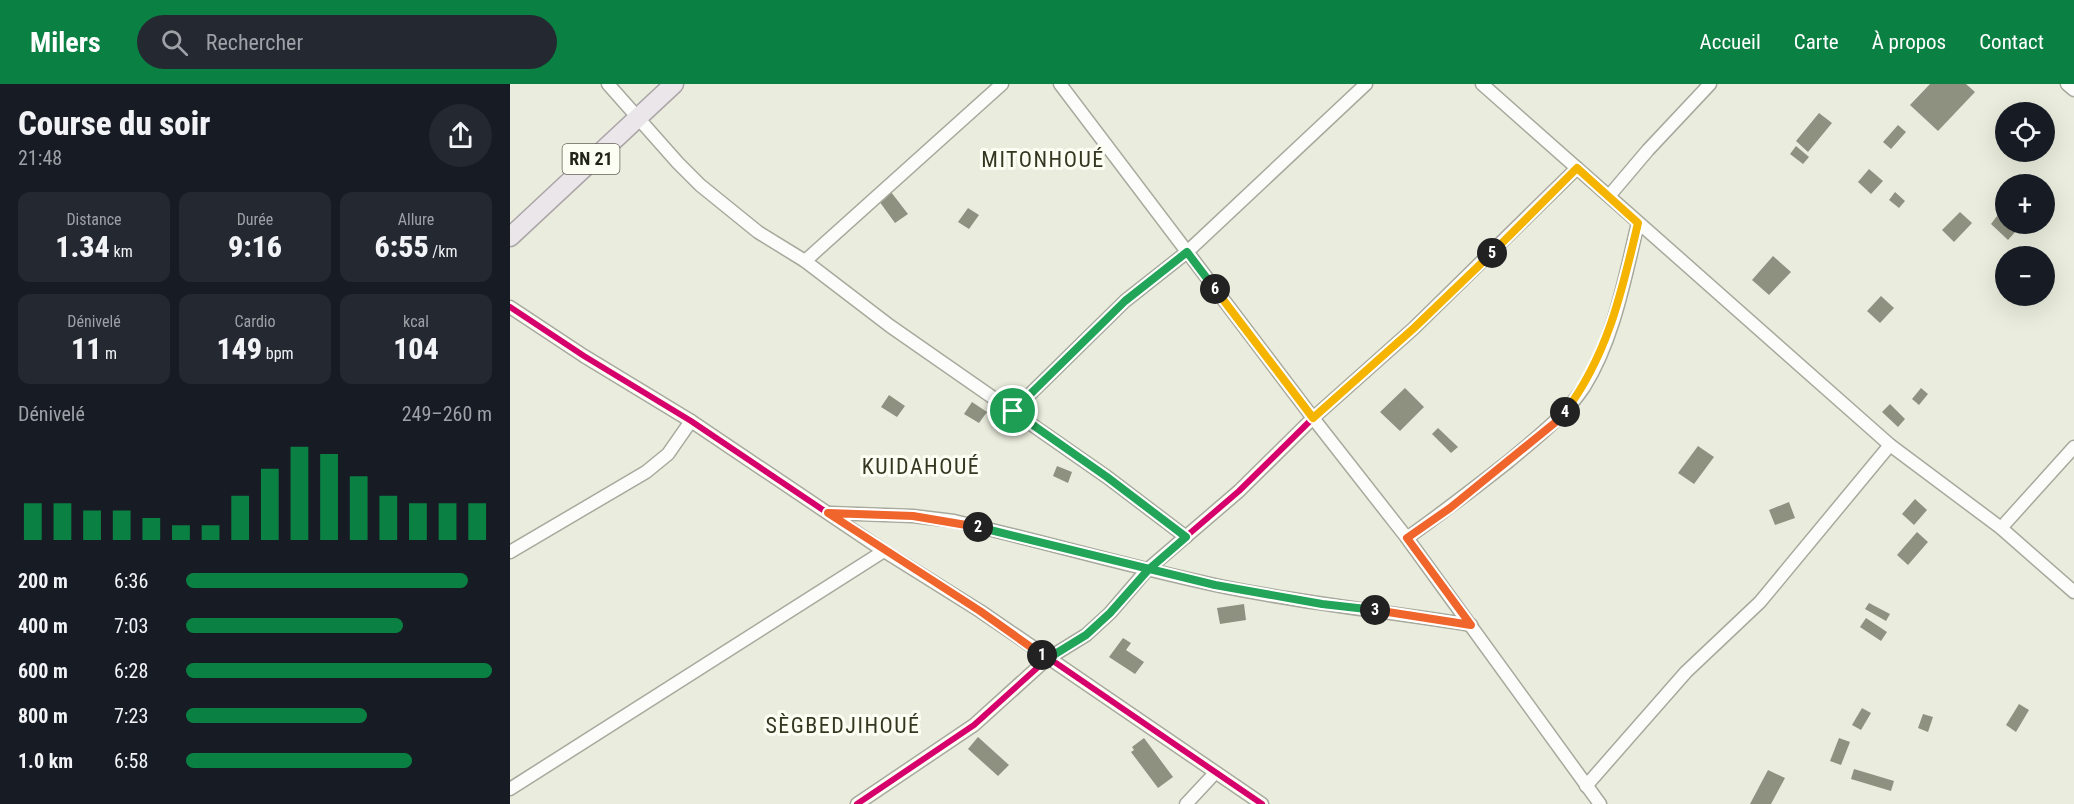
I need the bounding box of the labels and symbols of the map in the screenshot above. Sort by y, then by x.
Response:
road number: RN 21 [562,144,620,174]
district label: MITONHOUÉ [981,147,1105,172]
pin: 5 [1477,238,1507,268]
pin: 6 [1200,274,1230,304]
pin [987,385,1038,436]
pin: 4 [1550,397,1580,427]
district label: KUIDAHOUÉ [862,454,980,479]
pin: 2 [963,512,993,542]
pin: 3 [1360,595,1390,625]
pin: 1 [1027,640,1057,670]
district label: SÈGBEDJIHOUÉ [765,713,921,738]

